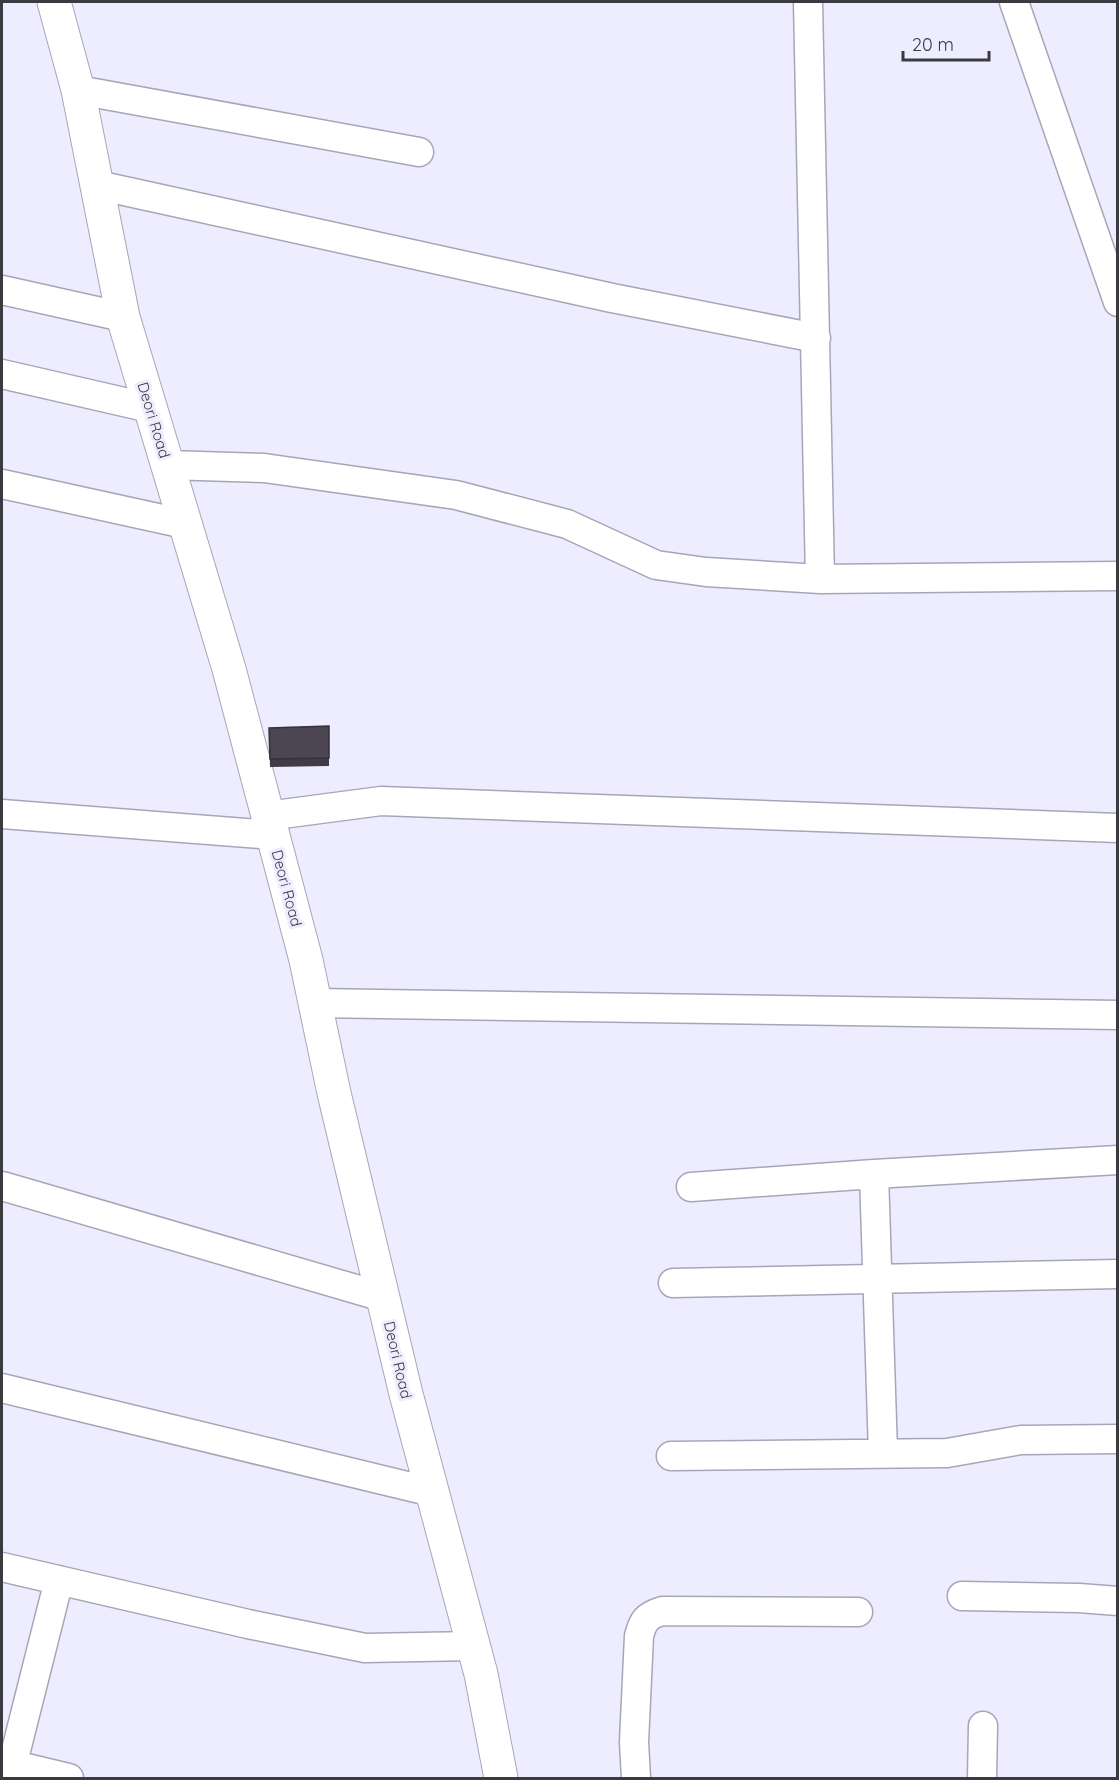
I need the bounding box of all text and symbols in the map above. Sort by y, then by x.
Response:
scale bar [903,24,988,62]
text: 20 m [912,33,954,56]
street label: Deori Road [133,380,175,460]
street label: Deori Road [268,848,306,928]
street label: Deori Road [380,1319,416,1401]

